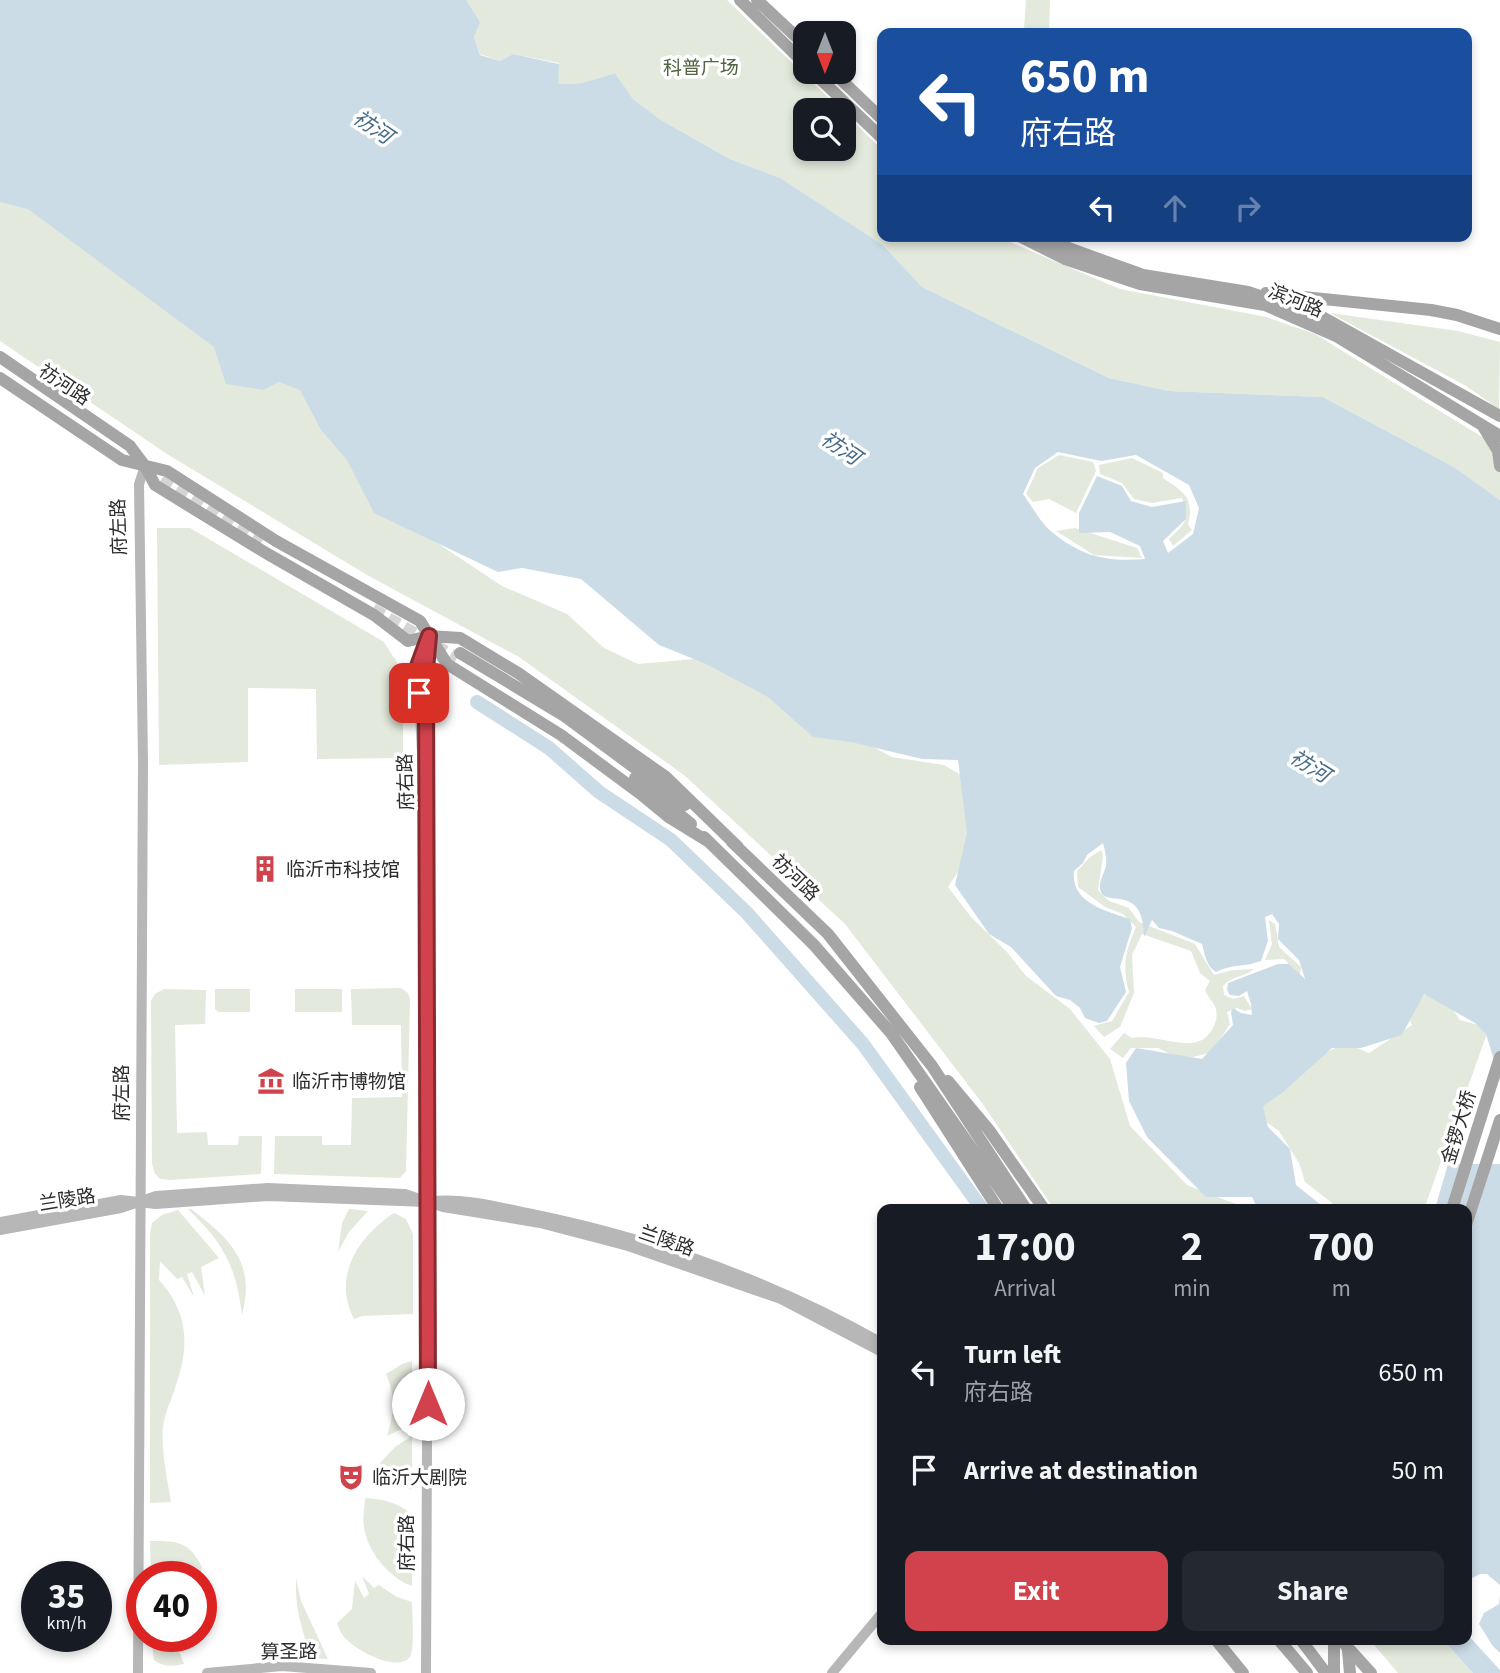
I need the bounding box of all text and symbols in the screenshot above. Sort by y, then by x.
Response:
north arrow [793,21,856,84]
map controls [793,21,856,161]
text: 650 m [1020,42,1149,112]
park label: 科普广场 [663,55,739,82]
icon: left [905,56,996,147]
button: search [793,98,856,161]
water label: 祊河 [347,103,402,153]
text: 府右路 [1020,111,1116,157]
icon: left [1083,189,1121,227]
icon: ahead [1156,189,1194,227]
icon: right [1229,189,1267,227]
street label: 滨河路 [1264,278,1327,325]
street label: 祊河路 [33,358,95,412]
water label: 祊河 [815,424,870,474]
street label: 府左路 [105,498,134,556]
pin [389,663,449,723]
icon: arrive [400,674,438,712]
water label: 祊河 [1284,742,1339,792]
street label: 府右路 [392,753,421,811]
street label: 祊河路 [765,849,825,908]
building icon: 临沂市科技馆 [250,854,280,884]
place label: 临沂市科技馆 [286,857,400,884]
street label: 府左路 [109,1064,136,1122]
museum icon: 临沂市博物馆 [256,1066,286,1096]
place label: 临沂市博物馆 [292,1069,406,1096]
street label: 金锣大桥 [1435,1087,1483,1168]
street label: 兰陵路 [37,1183,98,1218]
text: 17:00 [974,1217,1076,1277]
text: 2 [1181,1217,1203,1277]
text: 700 [1308,1217,1375,1277]
street label: 兰陵路 [635,1219,698,1263]
text: Arrival [994,1272,1056,1305]
text: min [1173,1272,1211,1305]
text: m [1332,1272,1351,1305]
text: Turn left [964,1336,1061,1373]
icon: left [905,1353,943,1391]
text: 650 m [1378,1354,1444,1391]
position arrow [391,1367,465,1441]
text: 府右路 [964,1376,1033,1409]
icon: arrive [905,1451,943,1489]
text: Arrive at destination [964,1452,1198,1489]
text: 50 m [1391,1452,1444,1489]
theatre icon: 临沂大剧院 [336,1462,366,1492]
place label: 临沂大剧院 [372,1465,467,1492]
street label: 府右路 [394,1514,421,1572]
button: Exit [905,1551,1168,1631]
button: Share [1182,1551,1444,1631]
speed limit sign: 40 [126,1561,217,1652]
text: 35 [48,1572,85,1622]
text: km/h [47,1611,86,1636]
street label: 算圣路 [260,1639,318,1666]

